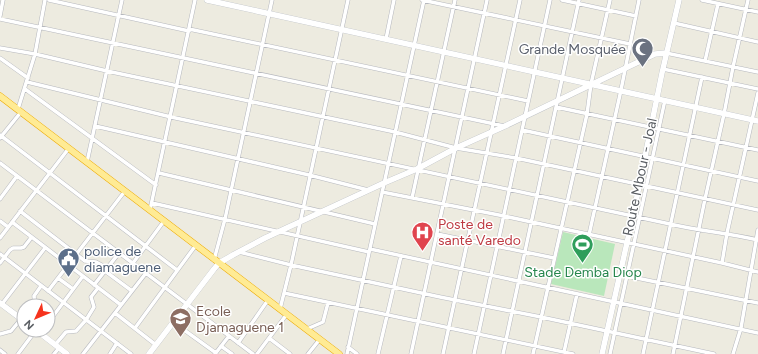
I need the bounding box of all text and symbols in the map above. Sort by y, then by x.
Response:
mosque icon: Grande Mosquée [629,36,655,69]
place label: Grande Mosquée [519,41,626,58]
street label: Route Mbour - Joal [619,117,661,237]
place label: Poste de santé Varedo [438,216,521,249]
hospital icon: Poste de santé Varedo [409,219,435,252]
sports icon: Stade Demba Diop [570,231,596,264]
place label: police de diamaguene [84,243,161,276]
public building icon: police de diamaguene [56,246,82,279]
place label: Stade Demba Diop [524,264,642,281]
north arrow [16,298,56,338]
place label: Ecole Djamaguene 1 [196,303,284,336]
school or university icon: Ecole Djamaguene 1 [168,306,194,339]
text: N [22,317,37,332]

